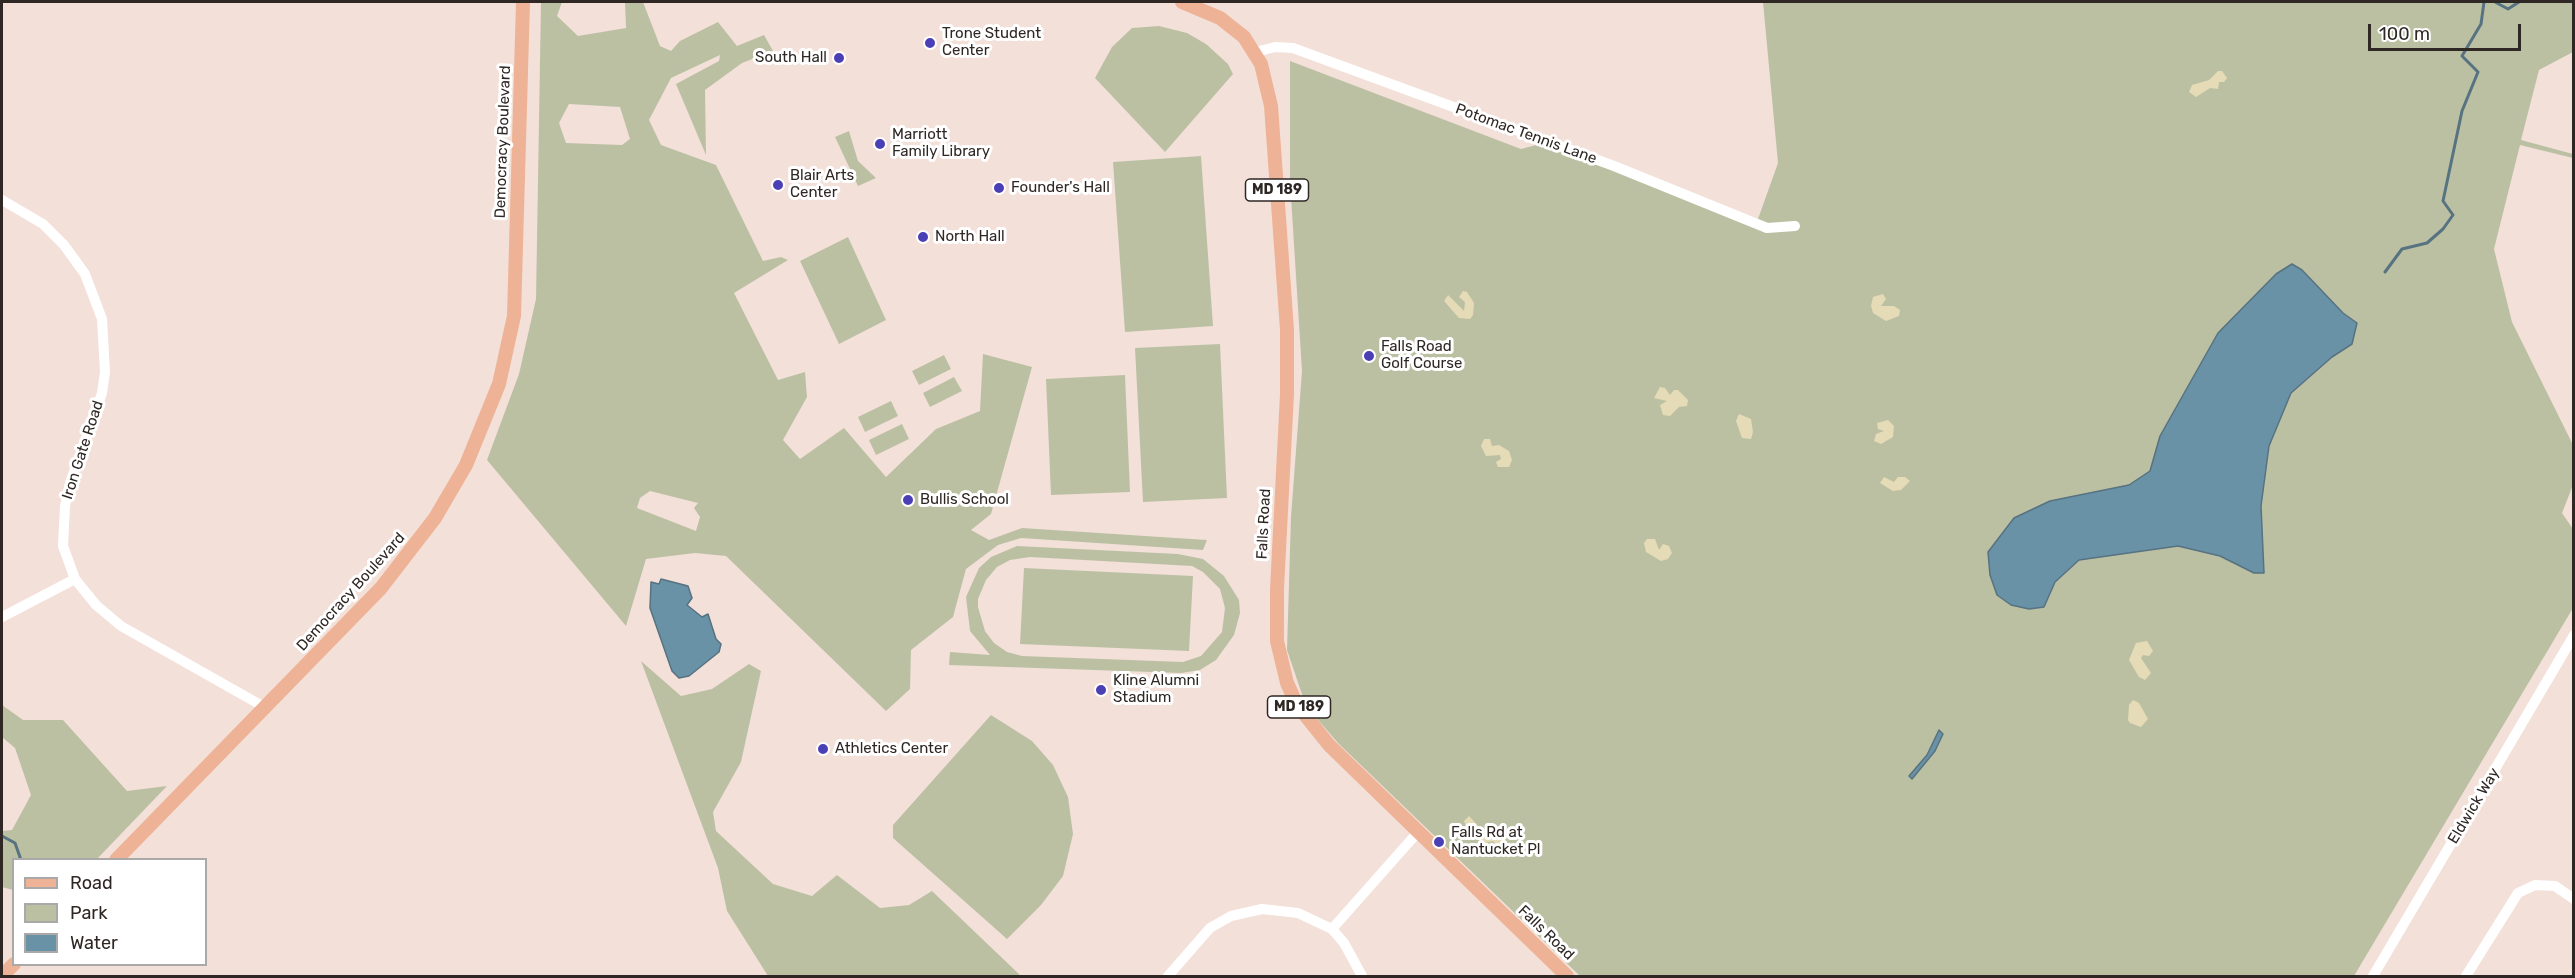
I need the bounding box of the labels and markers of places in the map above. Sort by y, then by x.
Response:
place label: Trone Student Center [942,25,1041,60]
marker: Trone Student Center [923,36,937,50]
place label: South Hall [755,49,827,67]
marker: South Hall [832,51,846,65]
place label: Marriott Family Library [892,126,990,161]
marker: Marriott Family Library [873,137,887,151]
place label: Blair Arts Center [790,167,854,202]
marker: Blair Arts Center [771,178,785,192]
place label: Founder's Hall [1011,179,1110,197]
marker: Founder's Hall [992,181,1006,195]
place label: North Hall [935,228,1005,246]
marker: North Hall [916,230,930,244]
place label: Falls Road Golf Course [1381,338,1462,373]
marker: Falls Road Golf Course [1362,349,1376,363]
place label: Bullis School [920,491,1009,509]
marker: Bullis School [901,493,915,507]
place label: Kline Alumni Stadium [1113,672,1199,707]
marker: Kline Alumni Stadium [1094,683,1108,697]
place label: Athletics Center [835,740,948,758]
marker: Athletics Center [816,742,830,756]
place label: Falls Rd at Nantucket Pl [1451,824,1540,859]
marker: Falls Rd at Nantucket Pl [1432,835,1446,849]

